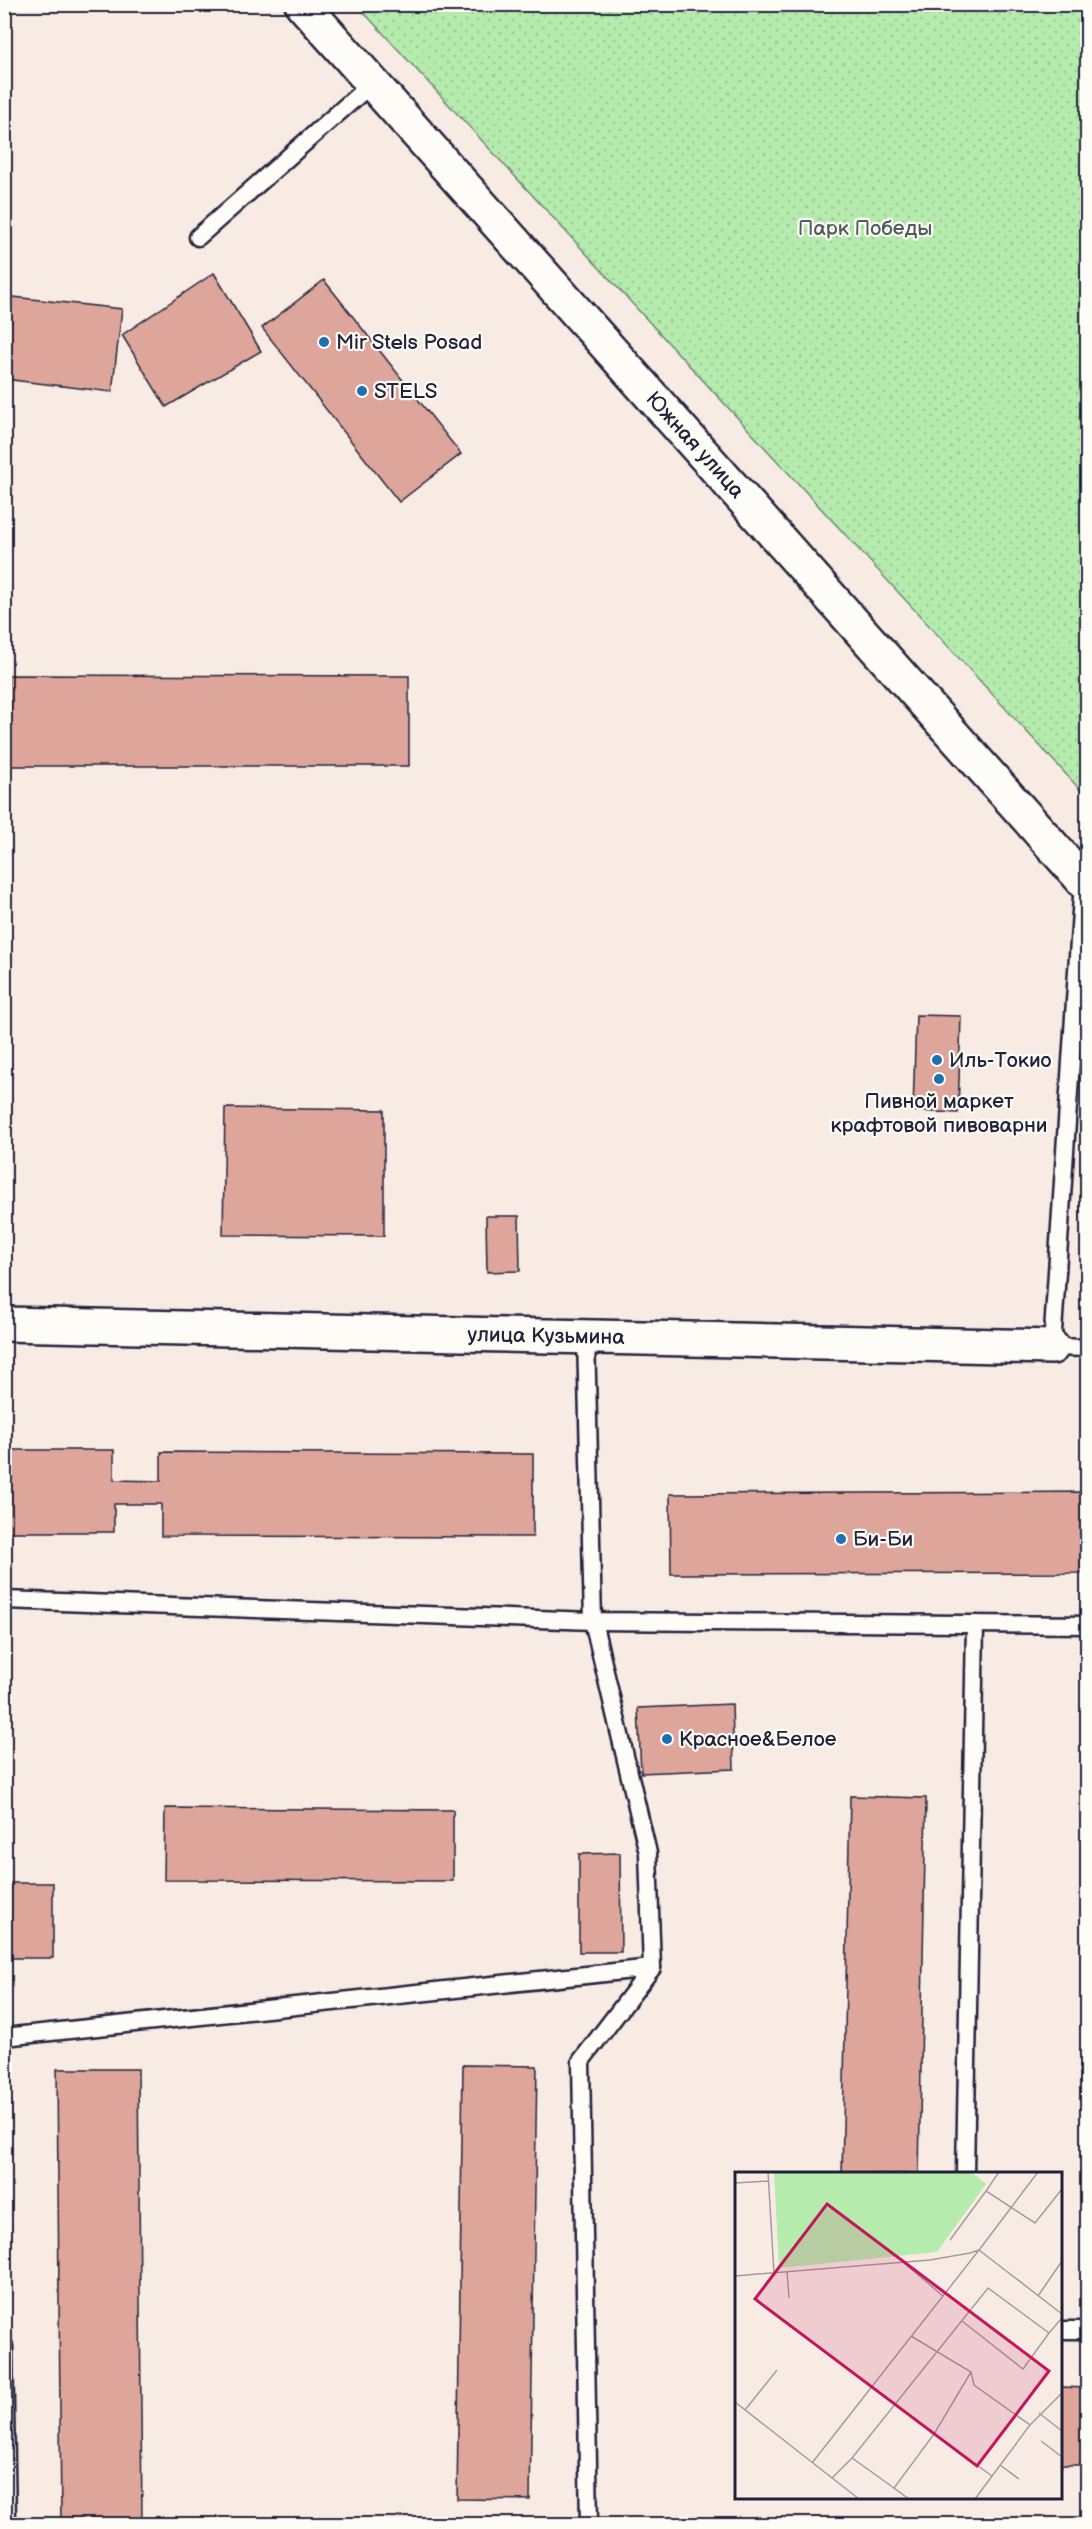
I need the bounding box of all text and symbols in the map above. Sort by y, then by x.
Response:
park label: Парк Победы [798,216,932,241]
place label: Mir Stels Posad [336,330,482,355]
marker: Mir Stels Posad [317,335,331,349]
place label: STELS [374,379,438,404]
marker: STELS [355,384,369,398]
street label: Южная улица [641,386,750,504]
place label: Иль-Токио [949,1048,1052,1073]
marker: Иль-Токио [930,1053,944,1067]
marker: Пивной маркет крафтовой пивоварни [932,1072,946,1086]
place label: Пивной маркет крафтовой пивоварни [830,1089,1048,1138]
street label: улица Кузьмина [467,1322,625,1350]
place label: Би-Би [853,1527,913,1552]
marker: Би-Би [834,1532,848,1546]
place label: Красное&Белое [679,1727,837,1752]
marker: Красное&Белое [660,1732,674,1746]
inset map [735,2172,1062,2499]

